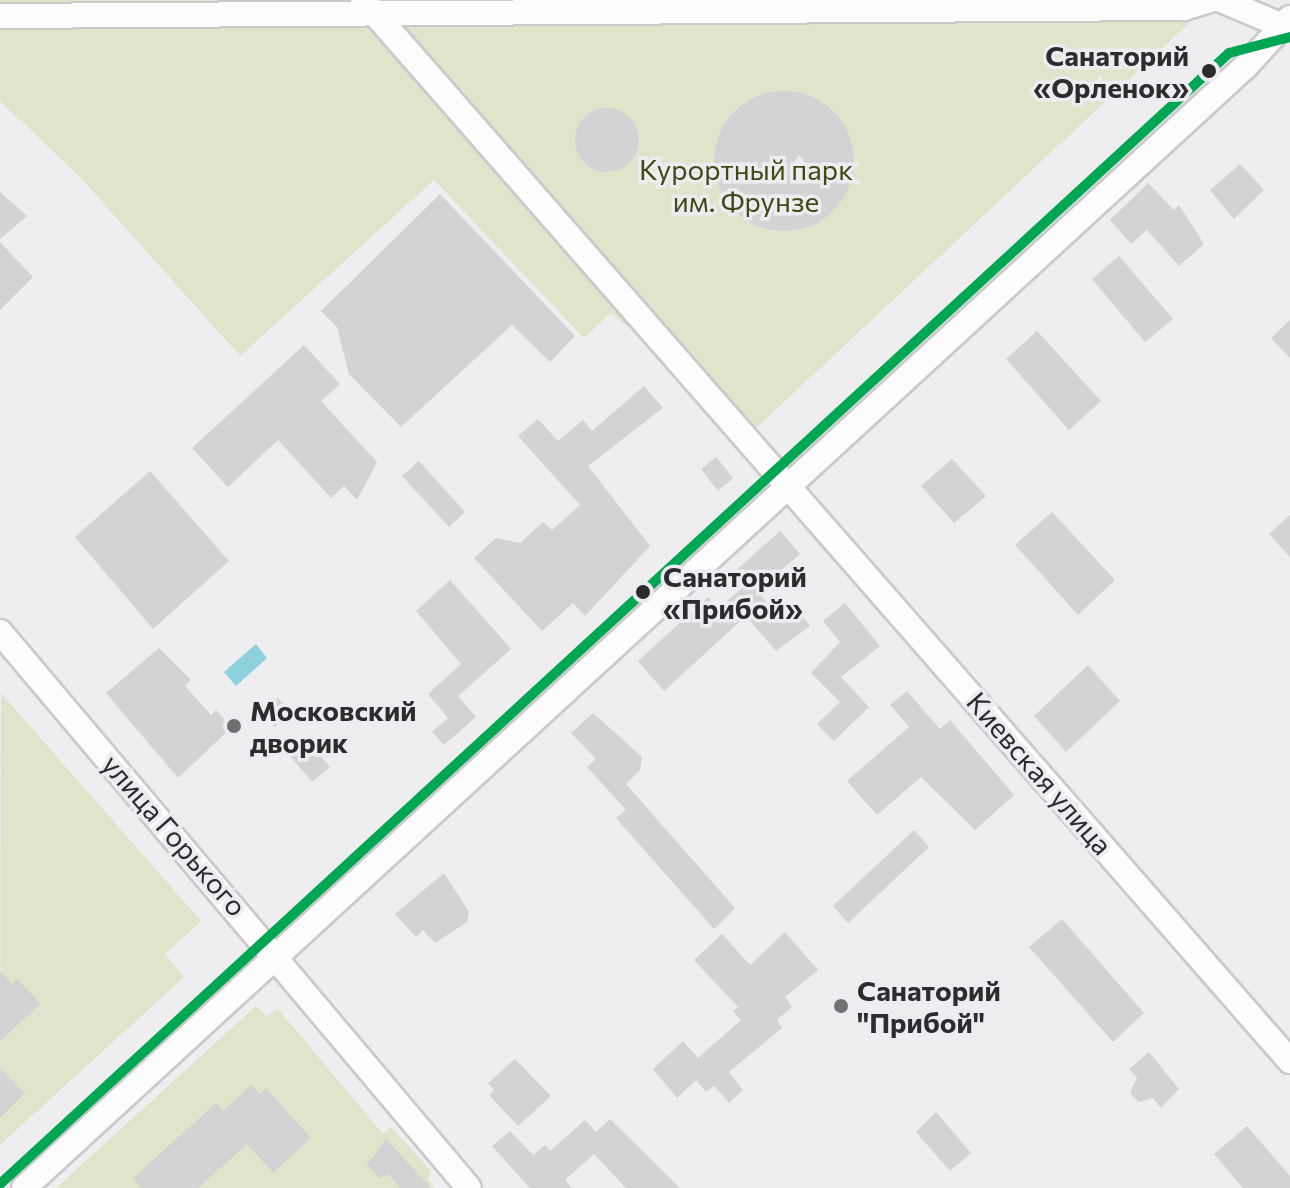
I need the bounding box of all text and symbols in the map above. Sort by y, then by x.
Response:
place label: Санаторий «Орленок» [1033,38,1189,104]
marker: Санаторий «Орленок» [1196,58,1222,84]
park label: Курортный парк им. Фрунзе [639,152,853,218]
place label: Санаторий «Прибой» [663,559,807,625]
marker: Санаторий «Прибой» [630,579,656,605]
street label: Киевская улица [960,685,1120,861]
place label: Московский дворик [250,693,417,759]
marker: Московский дворик [225,717,243,735]
street label: улица Горького [96,747,254,923]
place label: Санаторий "Прибой" [857,973,1001,1039]
marker: Санаторий "Прибой" [832,997,850,1015]

